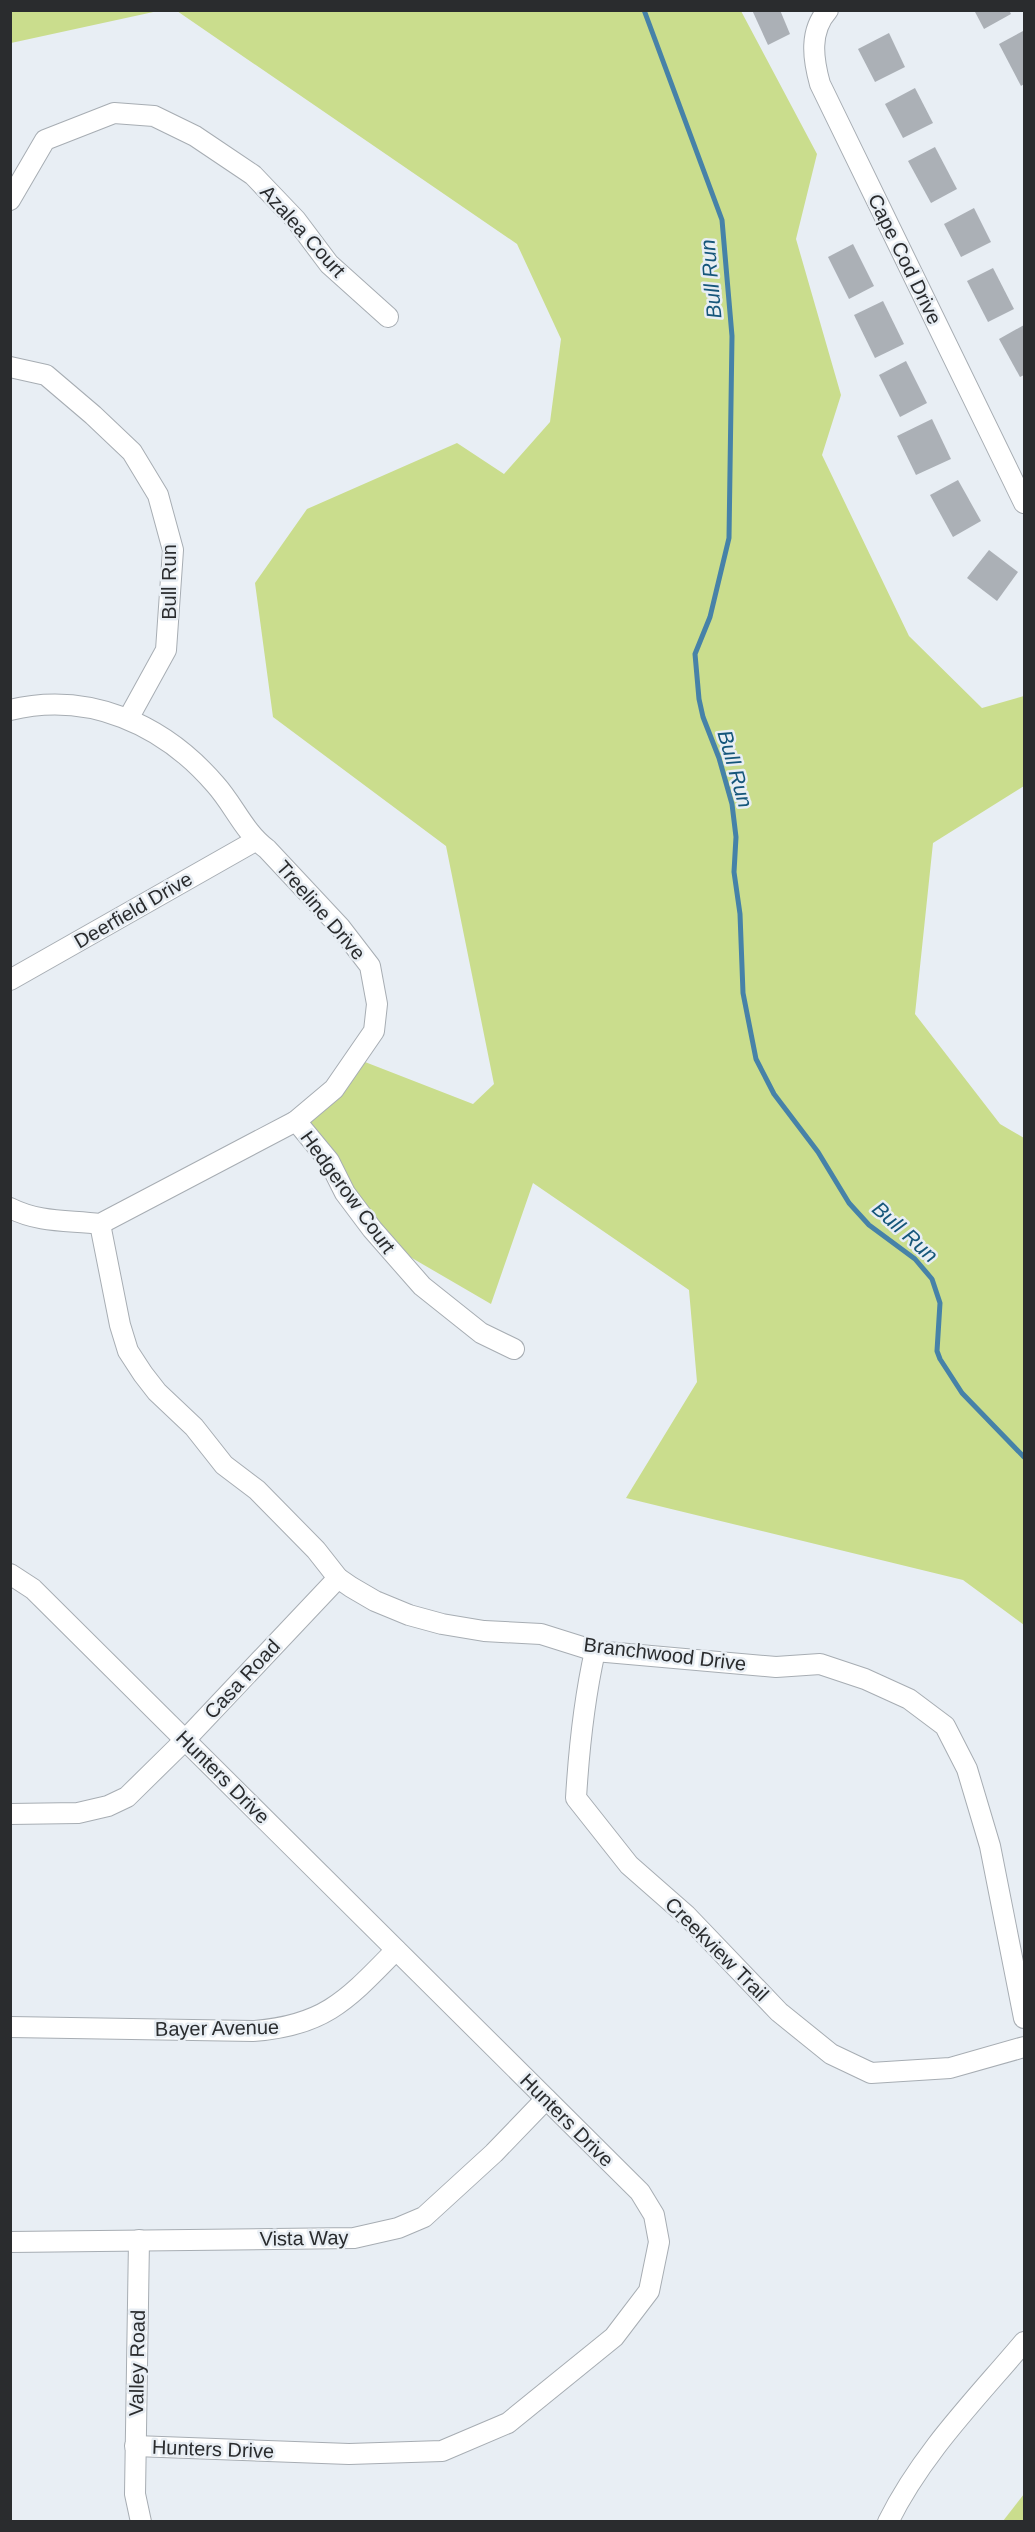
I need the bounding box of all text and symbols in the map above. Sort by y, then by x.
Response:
street label: Azalea Court [256,181,350,282]
street label: Cape Cod Drive [864,190,946,328]
water label: Bull Run [696,238,725,320]
street label: Bull Run [158,544,180,620]
water label: Bull Run [713,728,757,810]
street label: Treeline Drive [272,856,370,964]
street label: Deerfield Drive [70,867,196,953]
street label: Hedgerow Court [296,1127,400,1258]
water label: Bull Run [868,1197,943,1267]
street label: Branchwood Drive [583,1633,747,1675]
street label: Casa Road [200,1635,284,1723]
street label: Hunters Drive [172,1726,274,1828]
street label: Creekview Trail [661,1893,773,2005]
street label: Bayer Avenue [155,2016,279,2040]
street label: Hunters Drive [516,2069,618,2171]
street label: Vista Way [259,2226,349,2250]
street label: Valley Road [125,2310,149,2416]
street label: Hunters Drive [152,2436,274,2462]

